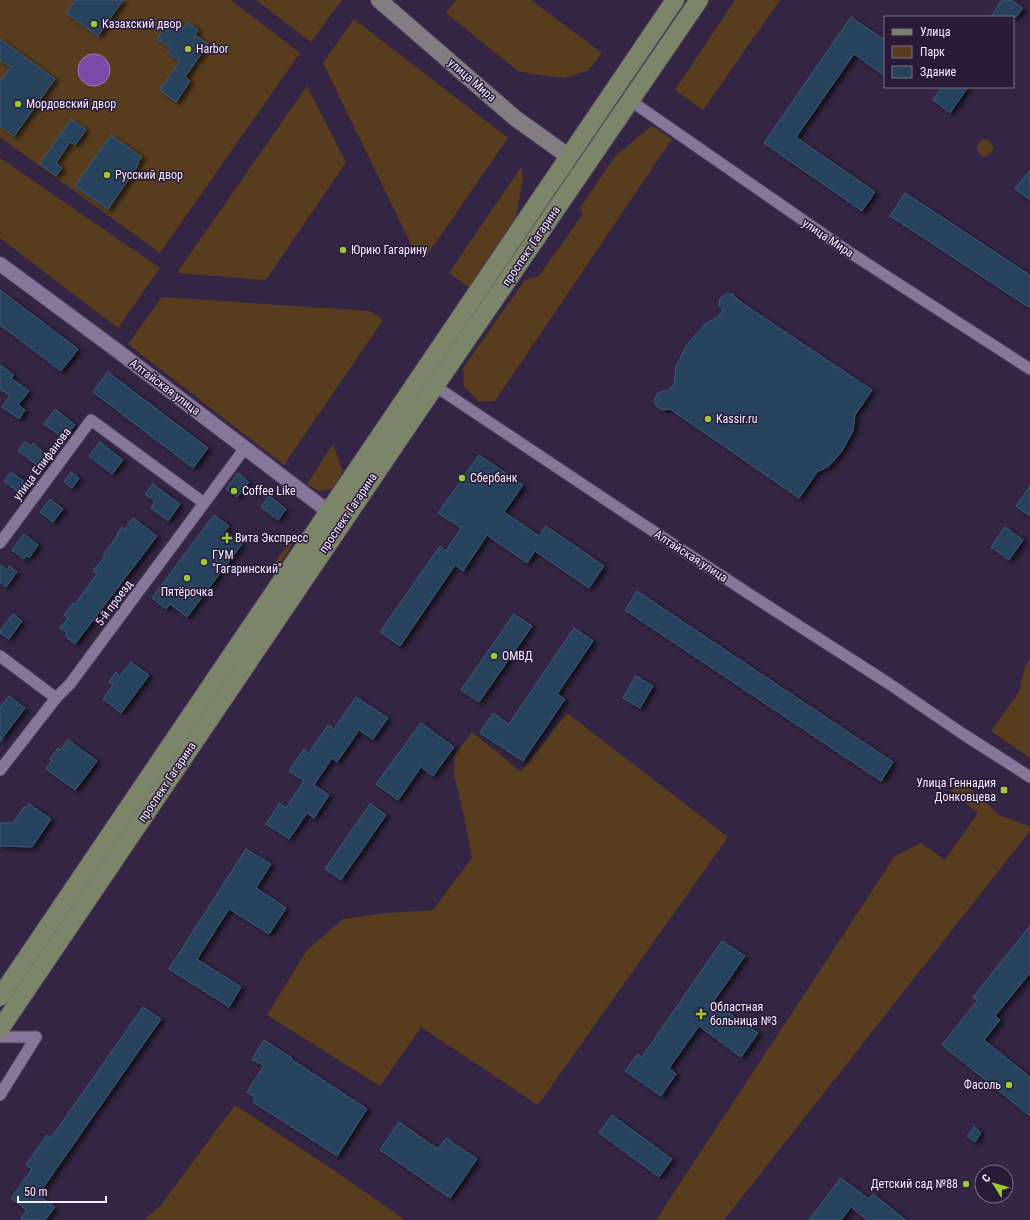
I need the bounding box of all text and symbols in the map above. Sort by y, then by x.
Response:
legend [884,16,1014,88]
place label: Казахский двор [102,17,182,31]
marker: Казахский двор [89,19,99,29]
text: Улица [920,25,951,39]
place label: Harbor [196,42,229,56]
marker: Harbor [183,44,193,54]
text: Парк [920,45,945,59]
street label: улица Мира [445,55,499,105]
text: Здание [920,65,957,79]
place label: Мордовский двор [26,97,116,111]
marker: Мордовский двор [13,99,23,109]
place label: Русский двор [115,168,183,182]
marker: Русский двор [102,170,112,180]
street label: проспект Гагарина [499,203,563,289]
street label: улица Мира [800,216,856,260]
place label: Юрию Гагарину [351,243,427,257]
marker: Юрию Гагарину [338,245,348,255]
street label: Алтайская улица [127,356,203,418]
place label: Kassir.ru [716,412,758,426]
marker: Kassir.ru [703,414,713,424]
street label: улица Епифанова [10,425,74,503]
street label: проспект Гагарина [316,470,380,556]
place label: Сбербанк [470,471,518,485]
marker: Сбербанк [457,473,467,483]
place label: Coffee Like [242,484,296,498]
marker: Coffee Like [229,486,239,496]
street label: Алтайская улица [652,527,731,585]
place label: Вита Экспресс [235,531,309,545]
marker: Вита Экспресс [222,533,232,543]
place label: ГУМ "Гагаринский" [212,548,282,576]
marker: ГУМ "Гагаринский" [199,557,209,567]
marker: Пятёрочка [182,573,192,583]
street label: 5-й проезд [92,577,136,628]
place label: Пятёрочка [161,585,214,599]
place label: ОМВД [502,649,533,663]
marker: ОМВД [489,651,499,661]
street label: проспект Гагарина [135,739,199,825]
place label: Улица Геннадия Донковцева [916,776,996,804]
marker: Улица Геннадия Донковцева [999,785,1009,795]
place label: Областная больница №3 [710,1000,777,1028]
marker: Областная больница №3 [695,1008,707,1020]
place label: Фасоль [964,1078,1001,1092]
marker: Фасоль [1004,1080,1014,1090]
north arrow [974,1164,1014,1204]
text: С [979,1172,993,1185]
place label: Детский сад №88 [871,1177,958,1191]
scale bar [18,1178,106,1204]
marker: Детский сад №88 [961,1179,971,1189]
text: 50 m [24,1185,48,1199]

